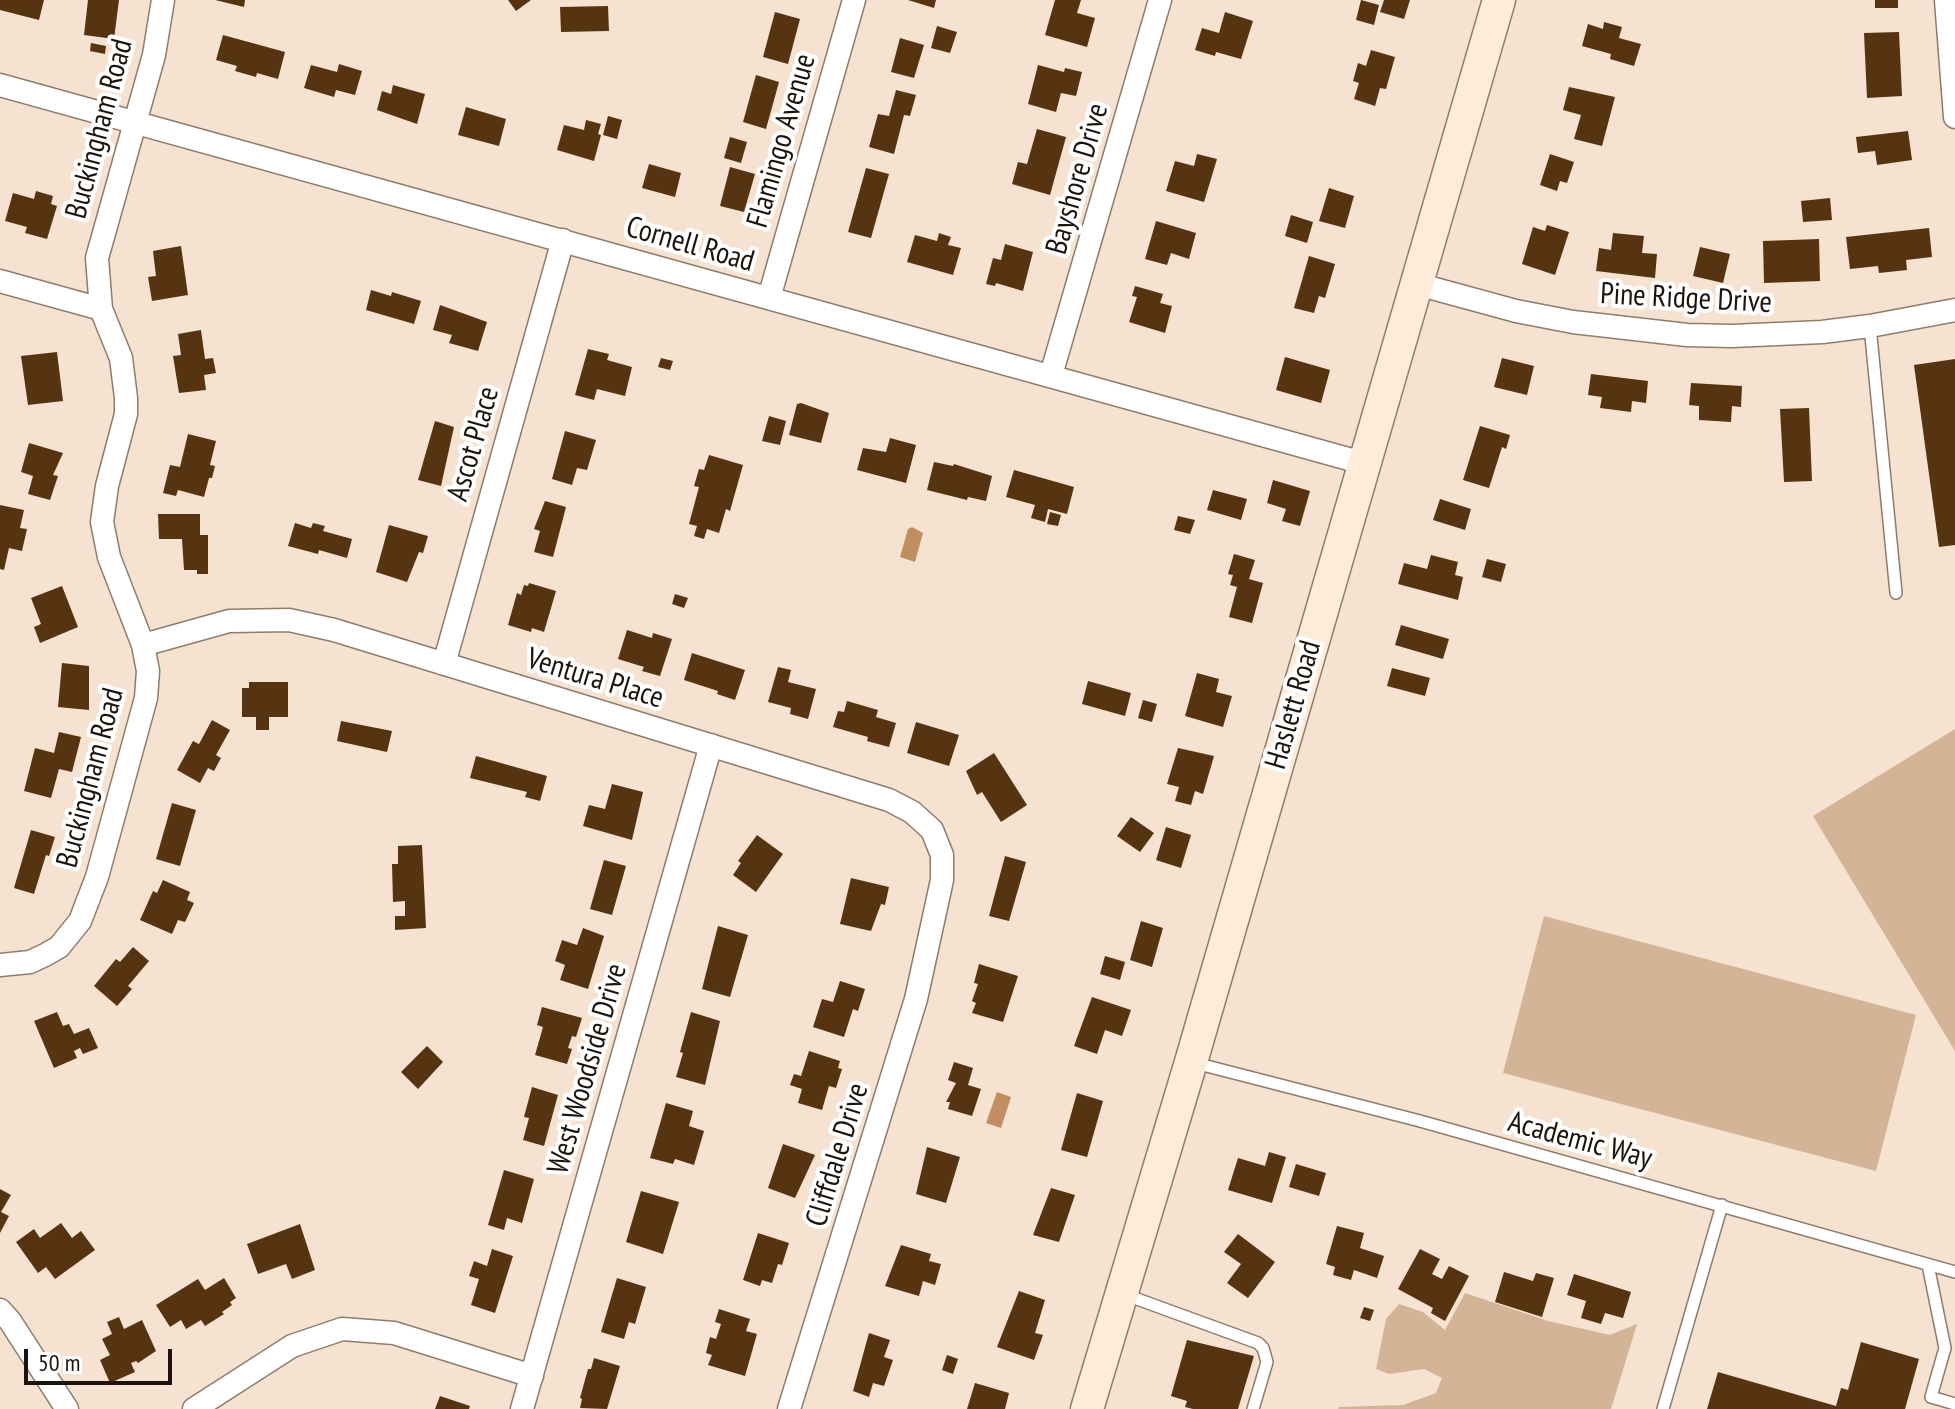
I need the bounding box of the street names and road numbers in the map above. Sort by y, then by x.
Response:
street label: Buckingham Road [59,35,141,223]
street label: Flamingo Avenue [740,50,824,232]
street label: Bayshore Drive [1039,99,1117,259]
street label: Cornell Road [622,210,758,280]
street label: Pine Ridge Drive [1599,277,1773,321]
street label: Ascot Place [441,383,507,505]
street label: Haslett Road [1259,637,1329,773]
street label: Ventura Place [522,641,668,717]
street label: Buckingham Road [50,684,132,872]
street label: West Woodside Drive [541,960,635,1178]
street label: Cliffdale Drive [799,1079,877,1231]
street label: Academic Way [1504,1105,1656,1177]

